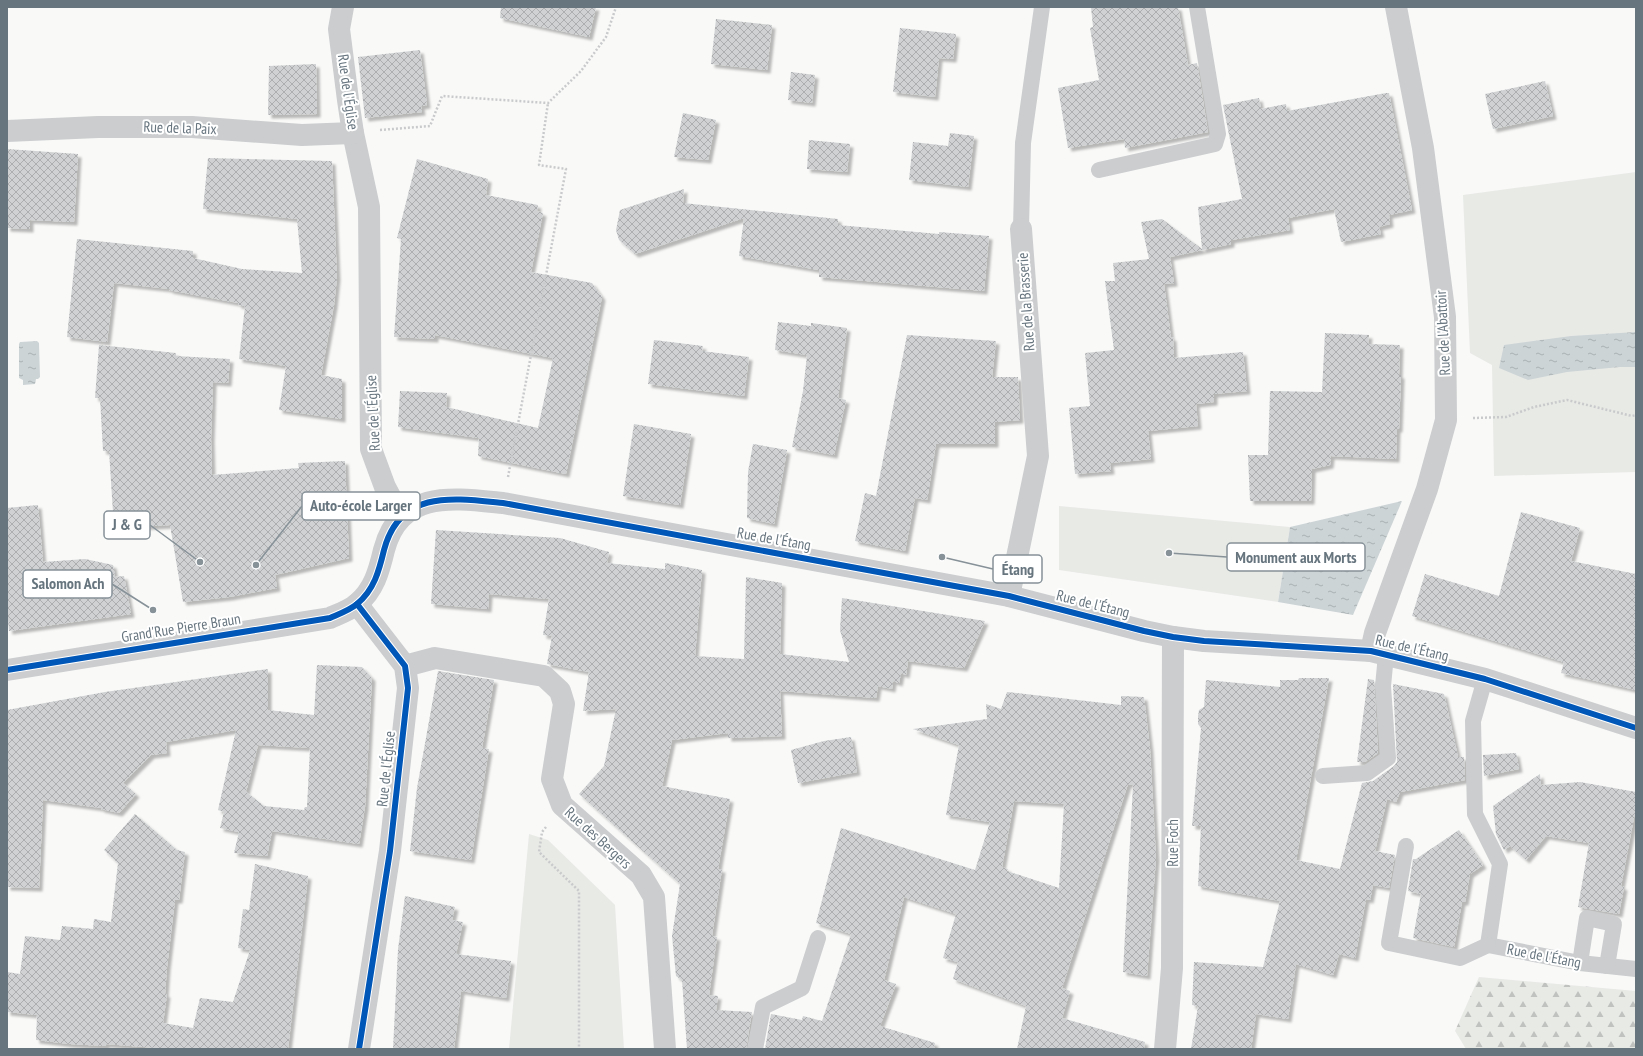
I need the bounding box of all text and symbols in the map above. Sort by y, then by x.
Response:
street label: Rue de l'Église [334,53,363,131]
street label: Rue de la Paix [143,117,217,138]
street label: Rue de la Brasserie [1013,252,1038,352]
street label: Rue de l'Abattoir [1431,289,1454,376]
street label: Rue de l'Église [361,375,384,452]
callout: Auto-école Larger [302,492,420,520]
text: Auto-école Larger [309,495,412,515]
callout: J & G [104,511,150,539]
text: J & G [111,514,142,534]
street label: Rue de l'Étang [736,523,813,554]
callout: Monument aux Morts [1227,543,1365,571]
text: Monument aux Morts [1235,547,1357,567]
callout: Étang [993,555,1042,583]
text: Étang [1002,559,1034,579]
callout: Salomon Ach [23,570,112,598]
text: Salomon Ach [32,573,104,593]
street label: Rue de l'Étang [1055,585,1132,622]
street label: Grand'Rue Pierre Braun [120,609,242,646]
street label: Rue de l'Étang [1374,630,1451,665]
street label: Rue de l'Église [372,730,399,808]
street label: Rue des Bergers [561,803,636,873]
street label: Rue Foch [1163,819,1182,867]
street label: Rue de l'Étang [1506,939,1583,972]

